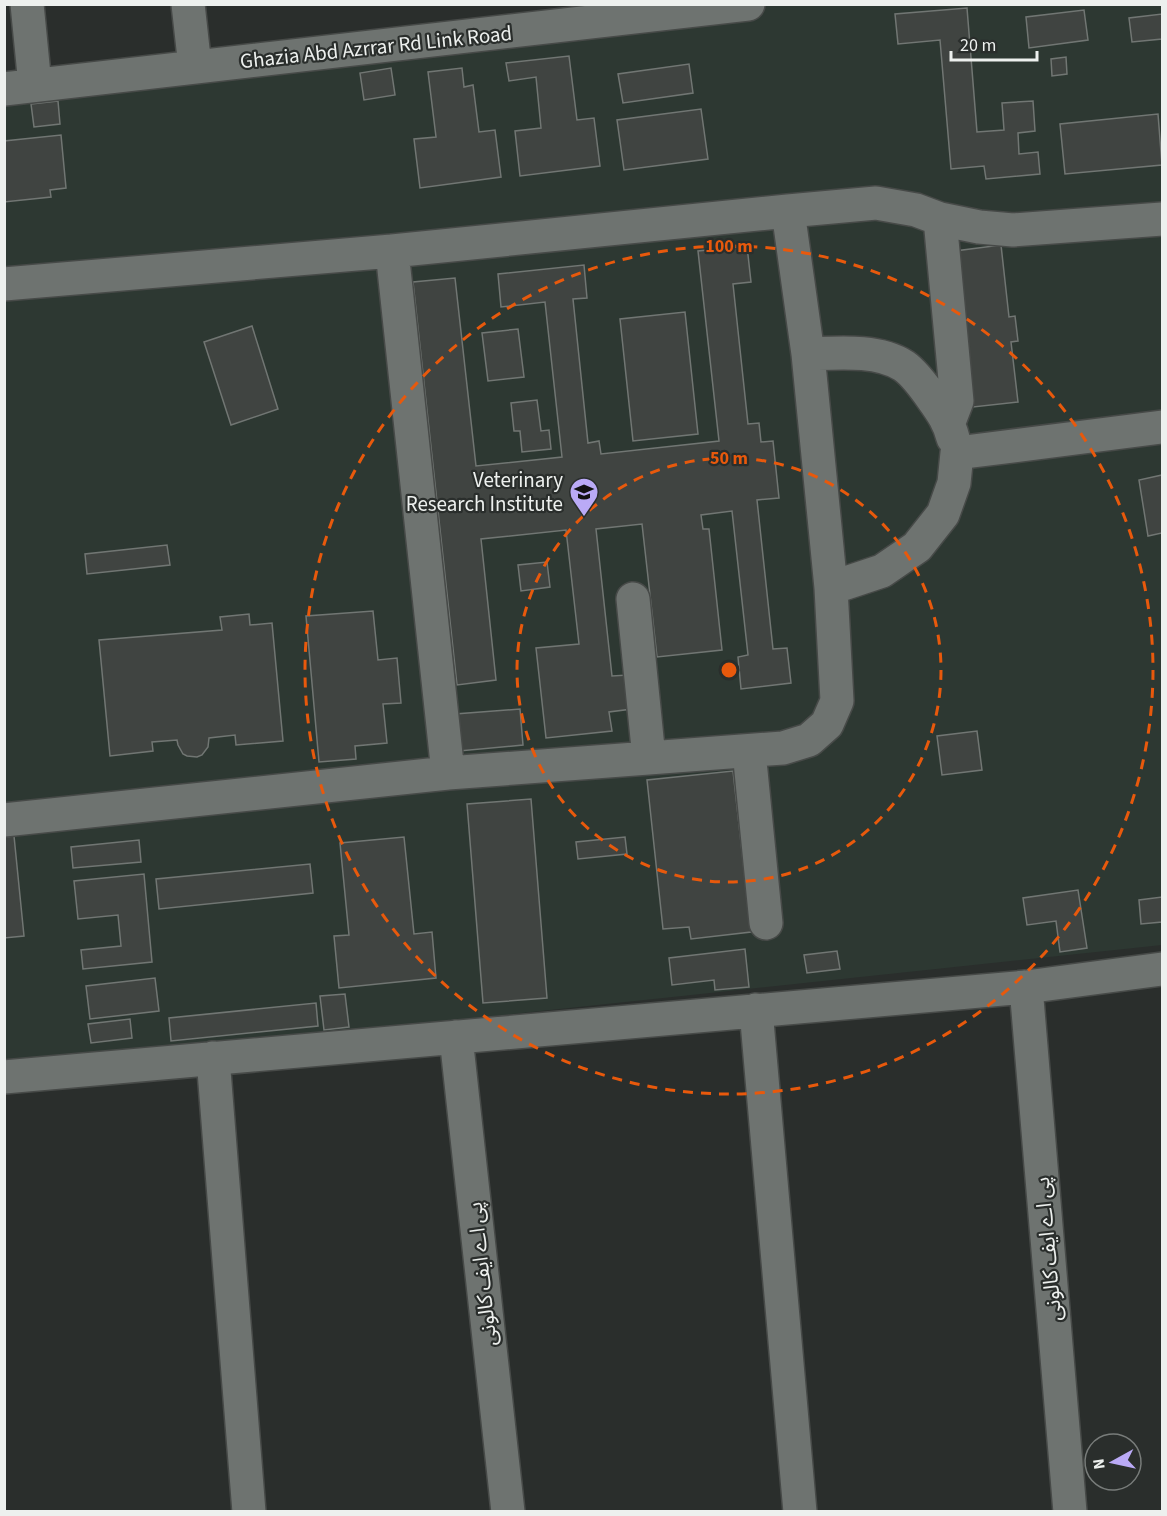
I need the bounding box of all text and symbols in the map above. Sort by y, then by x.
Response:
street label: Ghazia Abd Azrrar Rd Link Road [239,18,513,76]
scale bar [951,24,1036,62]
text: 20 m [960,33,996,58]
text: 100 m [705,234,753,259]
text: 50 m [710,446,748,471]
place label: Veterinary Research Institute [406,465,563,519]
school or university icon: Veterinary Research Institute [568,476,600,518]
centre of rings [719,660,739,680]
street label: پی اے ایف کالونی [1027,1176,1069,1322]
street label: پی اے ایف کالونی [460,1200,504,1348]
north arrow [1083,1432,1143,1492]
text: N [1088,1457,1111,1471]

